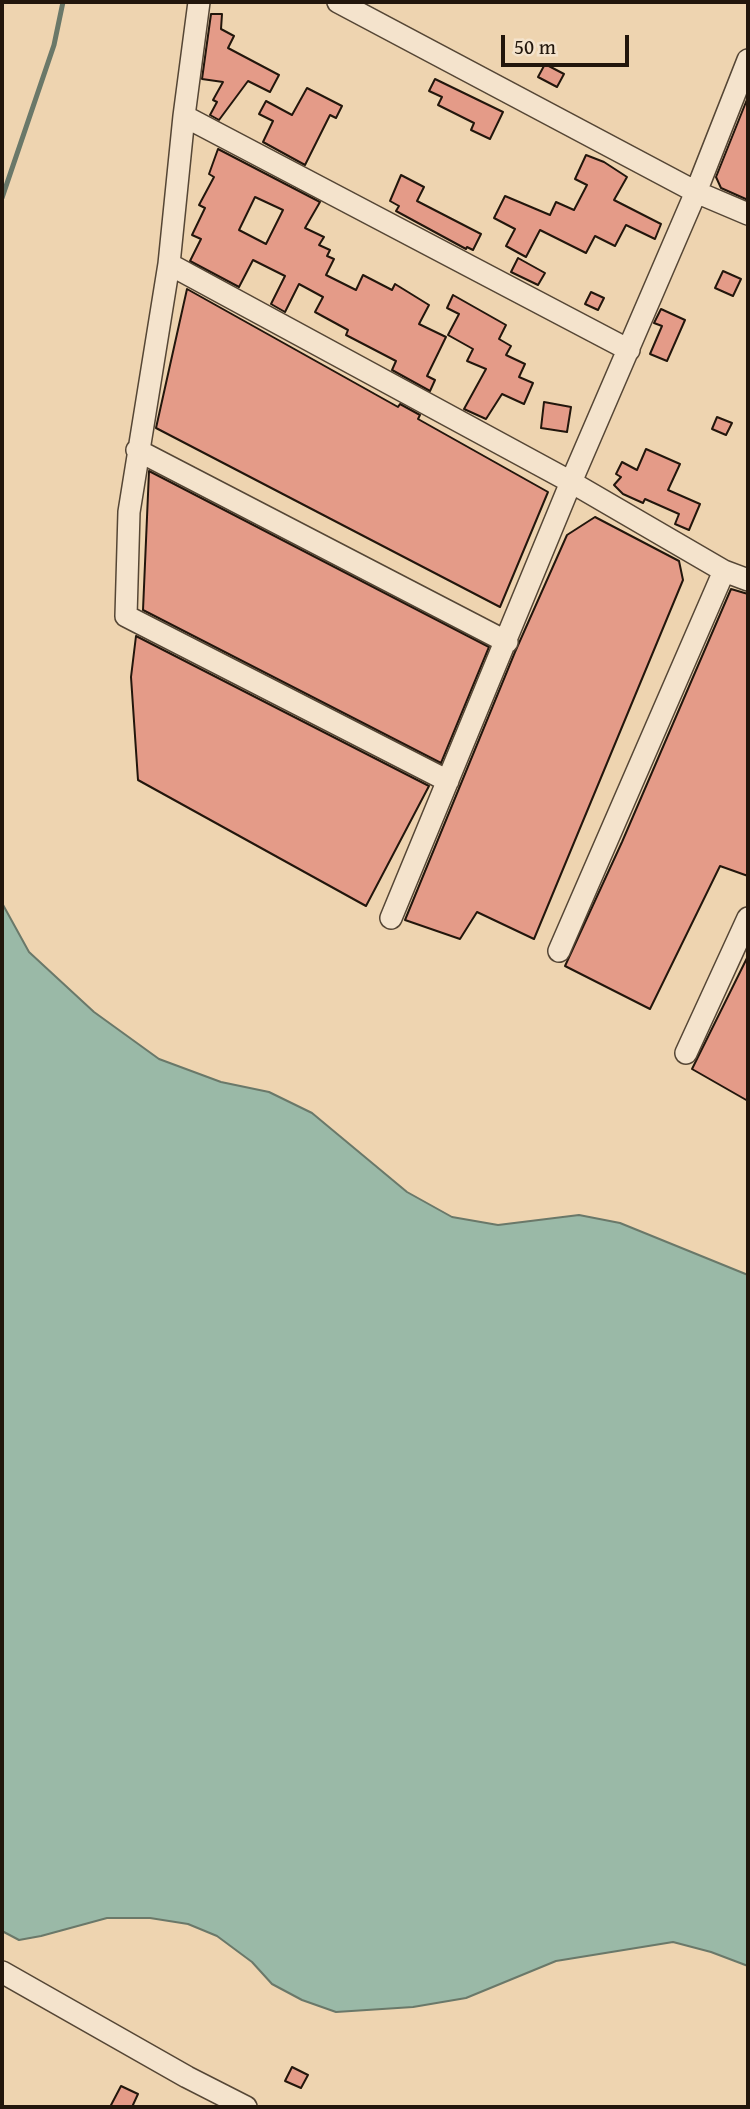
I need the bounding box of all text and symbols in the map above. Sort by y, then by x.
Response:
scale bar [505,21,633,65]
text: 50 m [514,31,556,62]

